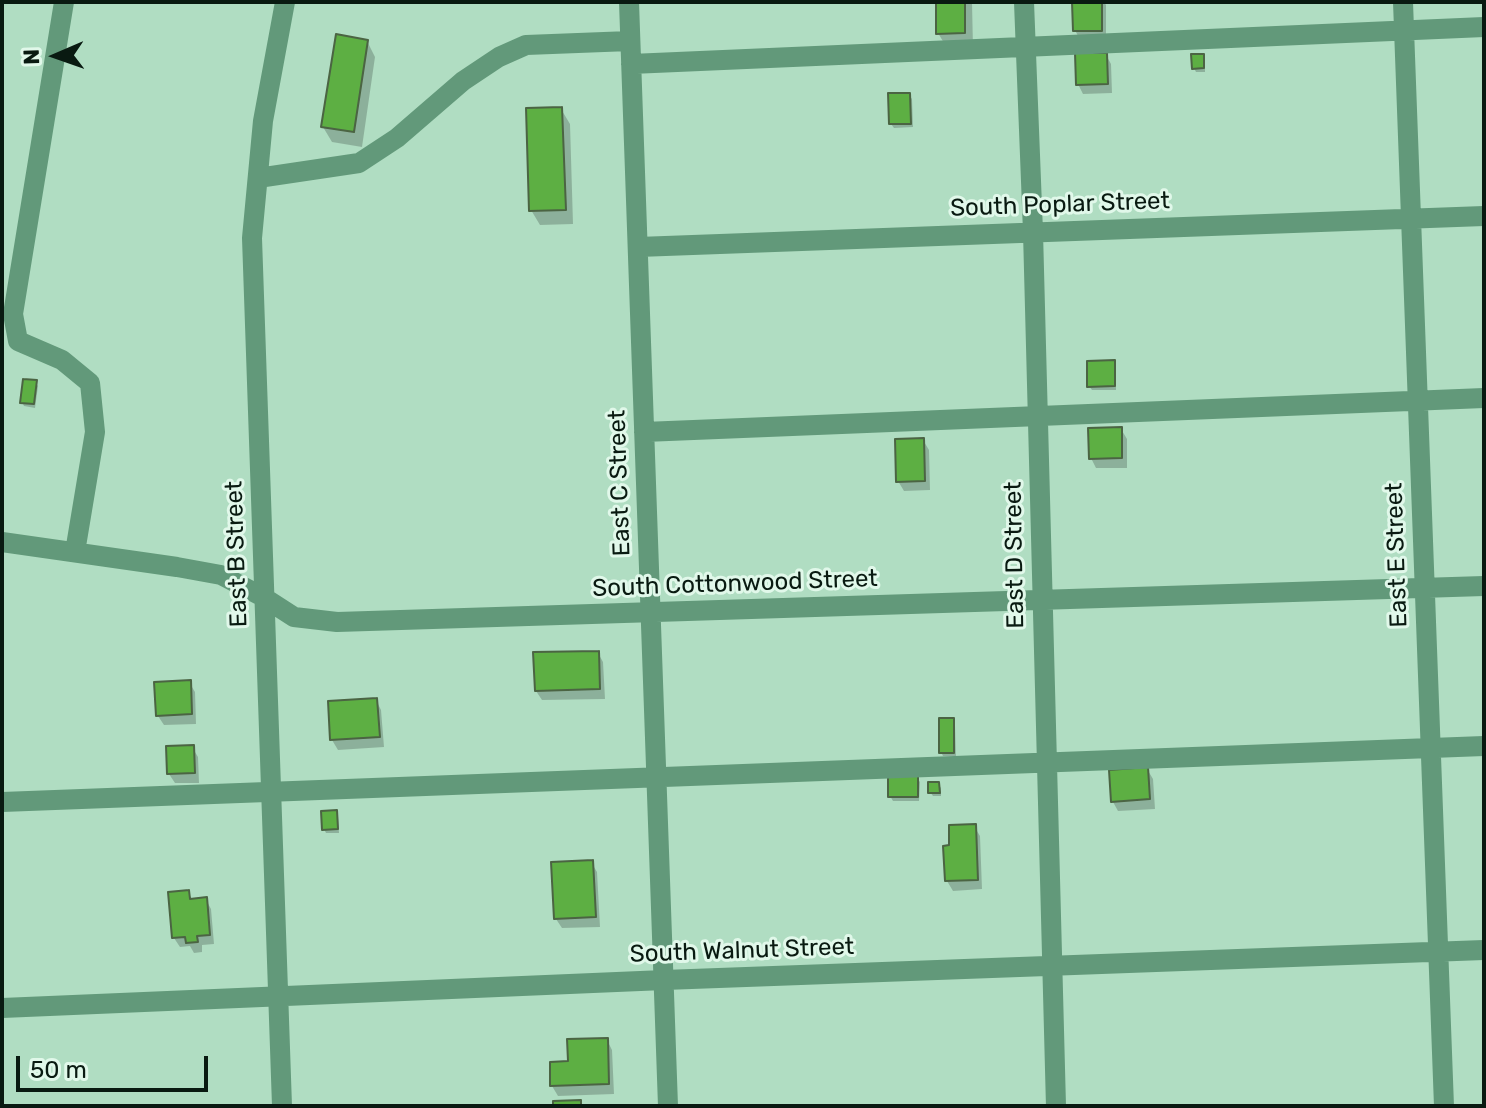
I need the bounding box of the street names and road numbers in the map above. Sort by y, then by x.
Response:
street label: South Poplar Street [950,187,1170,223]
street label: East C Street [603,409,637,557]
street label: East B Street [220,480,254,628]
street label: East D Street [999,481,1031,629]
street label: East E Street [1380,482,1414,628]
street label: South Cottonwood Street [592,565,878,603]
street label: South Walnut Street [629,933,855,969]

